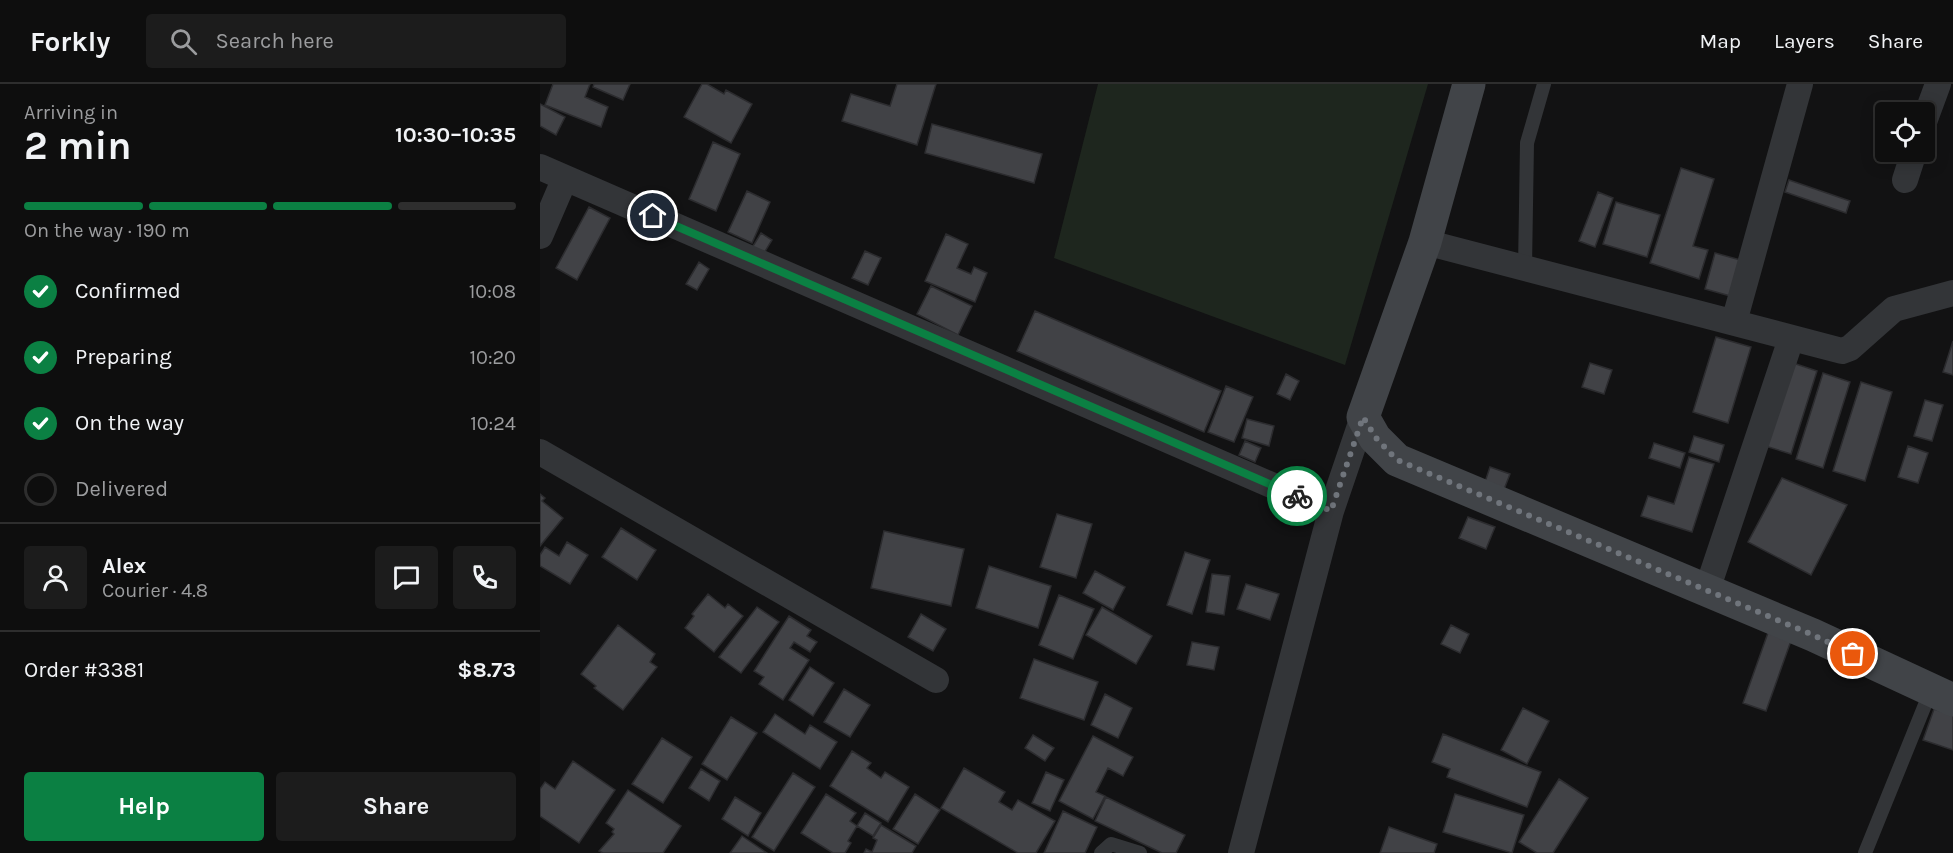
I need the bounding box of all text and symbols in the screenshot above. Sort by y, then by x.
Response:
search box [146,14,566,68]
text: Forkly [30,25,110,58]
icon: search [167,25,200,58]
text: Search here [215,28,334,54]
text: Map [1699,29,1741,53]
text: Layers [1774,29,1835,53]
text: Share [1868,29,1923,53]
text: Arriving in [24,101,118,124]
map controls [1875,102,1935,162]
button: locate [1875,102,1935,162]
text: 10:30–10:35 [395,122,516,148]
text: 2 min [24,123,132,169]
pin [627,190,678,241]
icon: home [636,199,669,232]
text: On the way · 190 m [24,219,190,242]
icon: check [24,275,57,308]
text: Confirmed [75,278,181,304]
text: 10:08 [469,280,516,303]
icon: check [24,341,57,374]
text: Preparing [75,344,172,370]
text: 10:20 [469,346,516,369]
icon: check [24,407,57,440]
text: On the way [75,410,184,436]
text: 10:24 [470,412,516,435]
courier [1267,466,1327,526]
text: Delivered [75,476,168,502]
icon: bike [1281,480,1314,513]
button: person [24,546,87,609]
button: chat [375,546,438,609]
button: phone [453,546,516,609]
text: Alex [102,553,146,579]
text: Courier · 4.8 [102,579,208,602]
pin [1827,628,1878,679]
icon: bag [1836,637,1869,670]
text: Order #3381 [24,657,144,683]
text: $8.73 [457,657,516,683]
button: Help [24,772,264,841]
button: Share [276,772,516,841]

